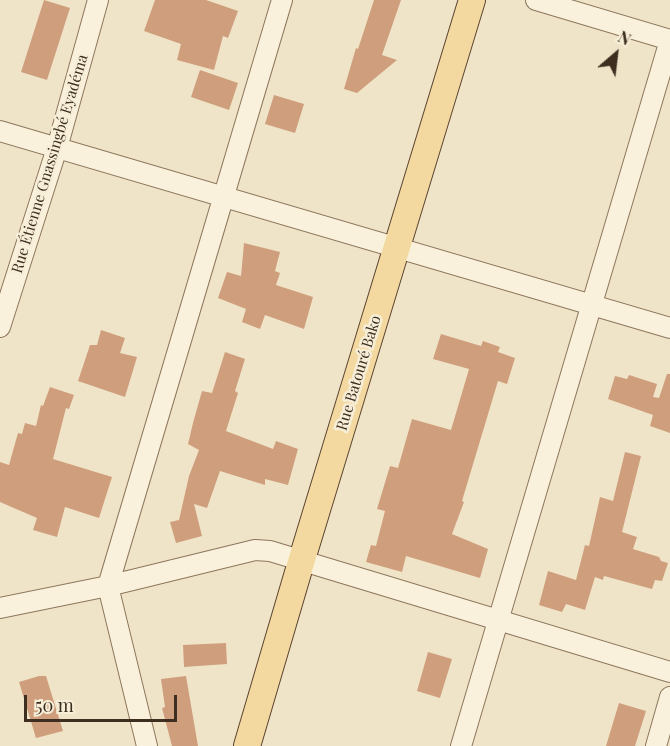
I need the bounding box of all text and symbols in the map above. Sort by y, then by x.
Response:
north arrow [586,24,646,84]
text: N [615,26,635,50]
street label: Rue Étienne Gnassingbé Eyadéma [8,52,92,276]
street label: Rue Batouré Bako [333,313,385,433]
scale bar [27,683,180,721]
text: 50 m [35,693,74,717]

